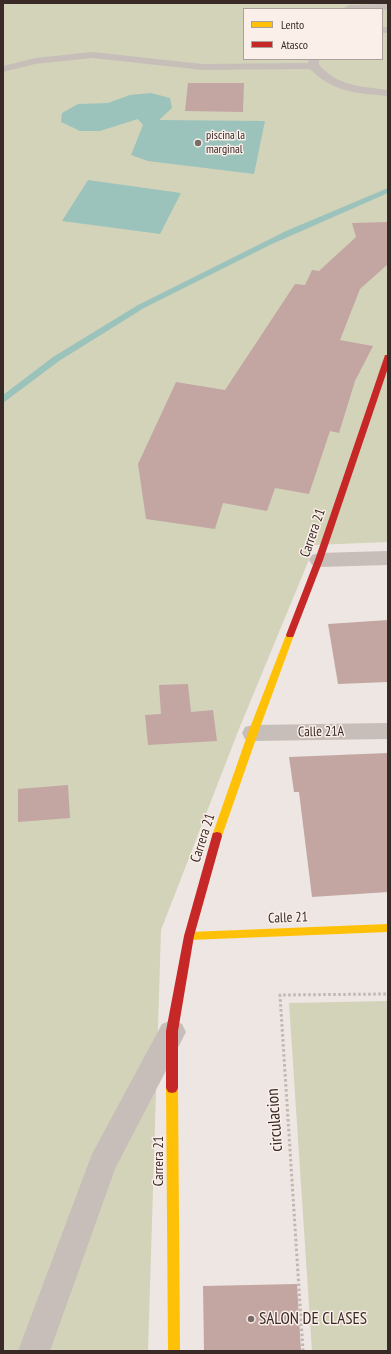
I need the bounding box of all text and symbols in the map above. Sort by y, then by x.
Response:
legend [243,8,383,60]
text: Lento [281,17,304,32]
text: Atasco [281,37,308,52]
place label: piscina la marginal [206,129,245,157]
marker: piscina la marginal [193,138,203,148]
street label: Carrera 21 [297,506,329,560]
street label: Calle 21A [298,723,344,741]
street label: Carrera 21 [187,811,219,865]
street label: Calle 21 [268,909,308,927]
street label: circulacion [263,1088,287,1152]
street label: Carrera 21 [151,1136,167,1186]
place label: SALON DE CLASES [259,1309,367,1329]
marker: SALON DE CLASES [246,1314,256,1324]

